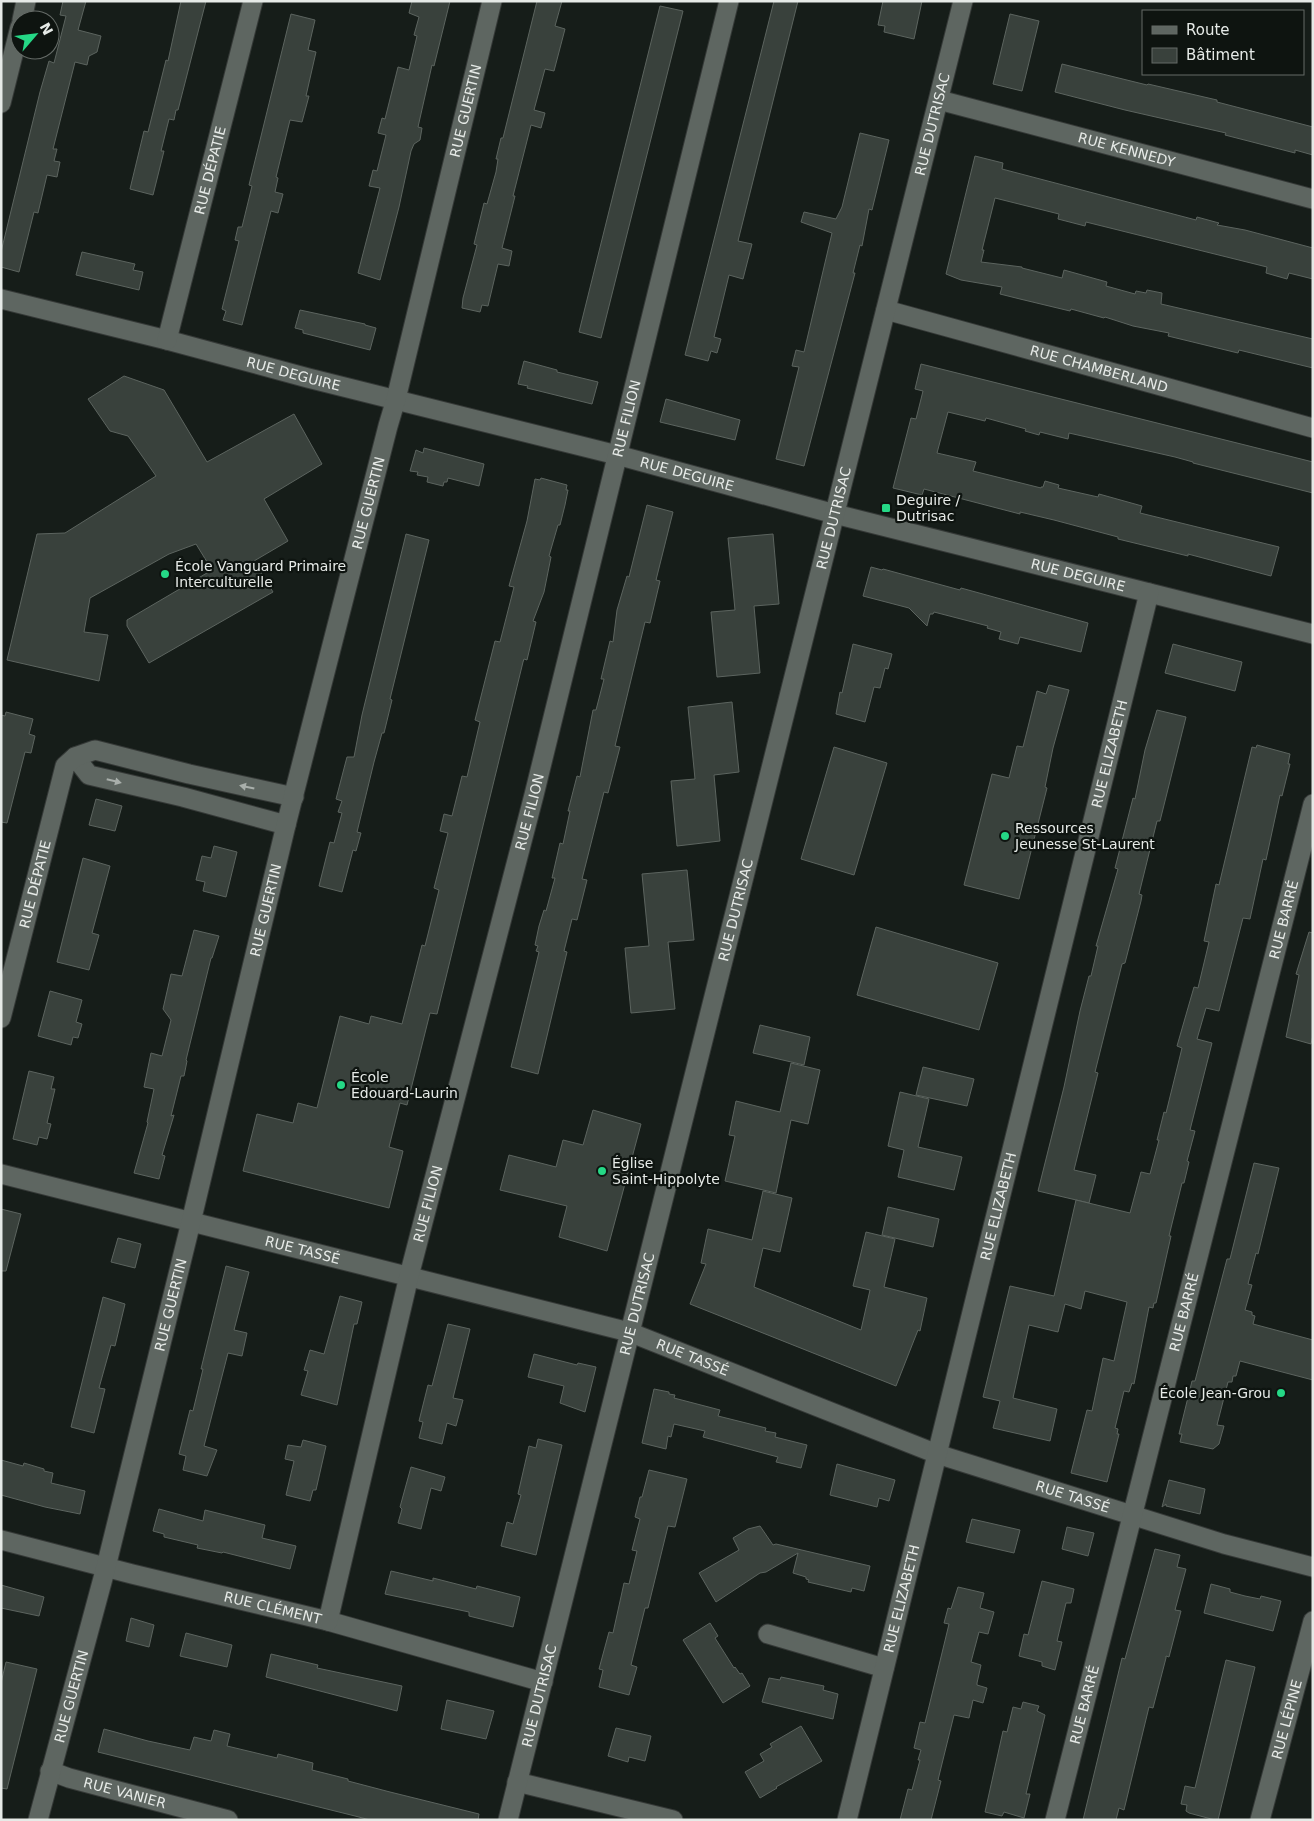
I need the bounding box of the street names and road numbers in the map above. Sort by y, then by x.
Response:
street label: RUE GUERTIN [447,63,484,159]
street label: RUE DUTRISAC [912,71,953,177]
street label: RUE DÉPATIE [191,125,229,216]
street label: RUE KENNEDY [1076,129,1177,170]
street label: RUE CHAMBERLAND [1028,342,1170,396]
street label: RUE DEGUIRE [245,354,342,394]
street label: RUE FILION [609,378,644,459]
street label: RUE DEGUIRE [638,454,736,494]
street label: RUE GUERTIN [349,455,388,551]
street label: RUE DUTRISAC [813,465,854,571]
street label: RUE DEGUIRE [1029,555,1127,595]
street label: RUE ELIZABETH [1088,698,1130,810]
street label: RUE FILION [512,772,547,852]
street label: RUE DÉPATIE [16,838,54,930]
street label: RUE DUTRISAC [715,857,756,963]
street label: RUE GUERTIN [247,862,284,958]
street label: RUE BARRÉ [1266,878,1301,961]
street label: RUE ELIZABETH [977,1151,1019,1262]
street label: RUE FILION [410,1164,445,1244]
street label: RUE TASSÉ [263,1233,342,1267]
street label: RUE DUTRISAC [617,1251,658,1357]
street label: RUE GUERTIN [151,1257,190,1353]
street label: RUE BARRÉ [1166,1271,1202,1353]
street label: RUE TASSÉ [654,1336,731,1379]
street label: RUE TASSÉ [1034,1477,1112,1516]
street label: RUE ELIZABETH [880,1543,923,1654]
street label: RUE CLÉMENT [222,1588,323,1627]
street label: RUE DUTRISAC [519,1643,560,1749]
street label: RUE GUERTIN [51,1648,91,1744]
street label: RUE BARRÉ [1067,1664,1102,1746]
street label: RUE LÉPINE [1268,1678,1305,1761]
street label: RUE VANIER [82,1774,168,1811]

